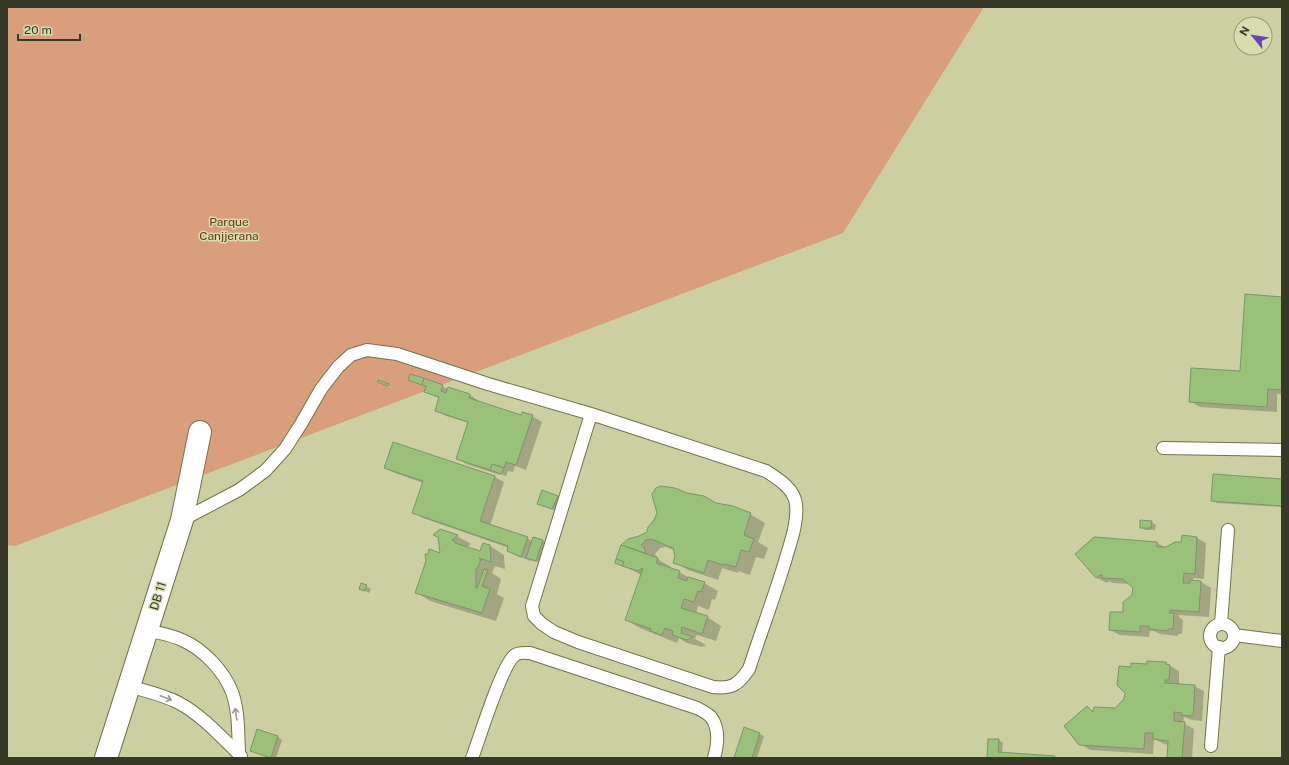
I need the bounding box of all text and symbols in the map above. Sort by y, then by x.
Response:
scale bar [18,16,80,42]
north arrow [1233,16,1273,56]
text: 20 m [24,23,52,37]
text: N [1237,24,1252,38]
park label: Parque Canjjerana [199,215,259,243]
street label: DB 11 [147,580,169,612]
one-way arrow [160,695,172,702]
one-way arrow [232,708,240,721]

